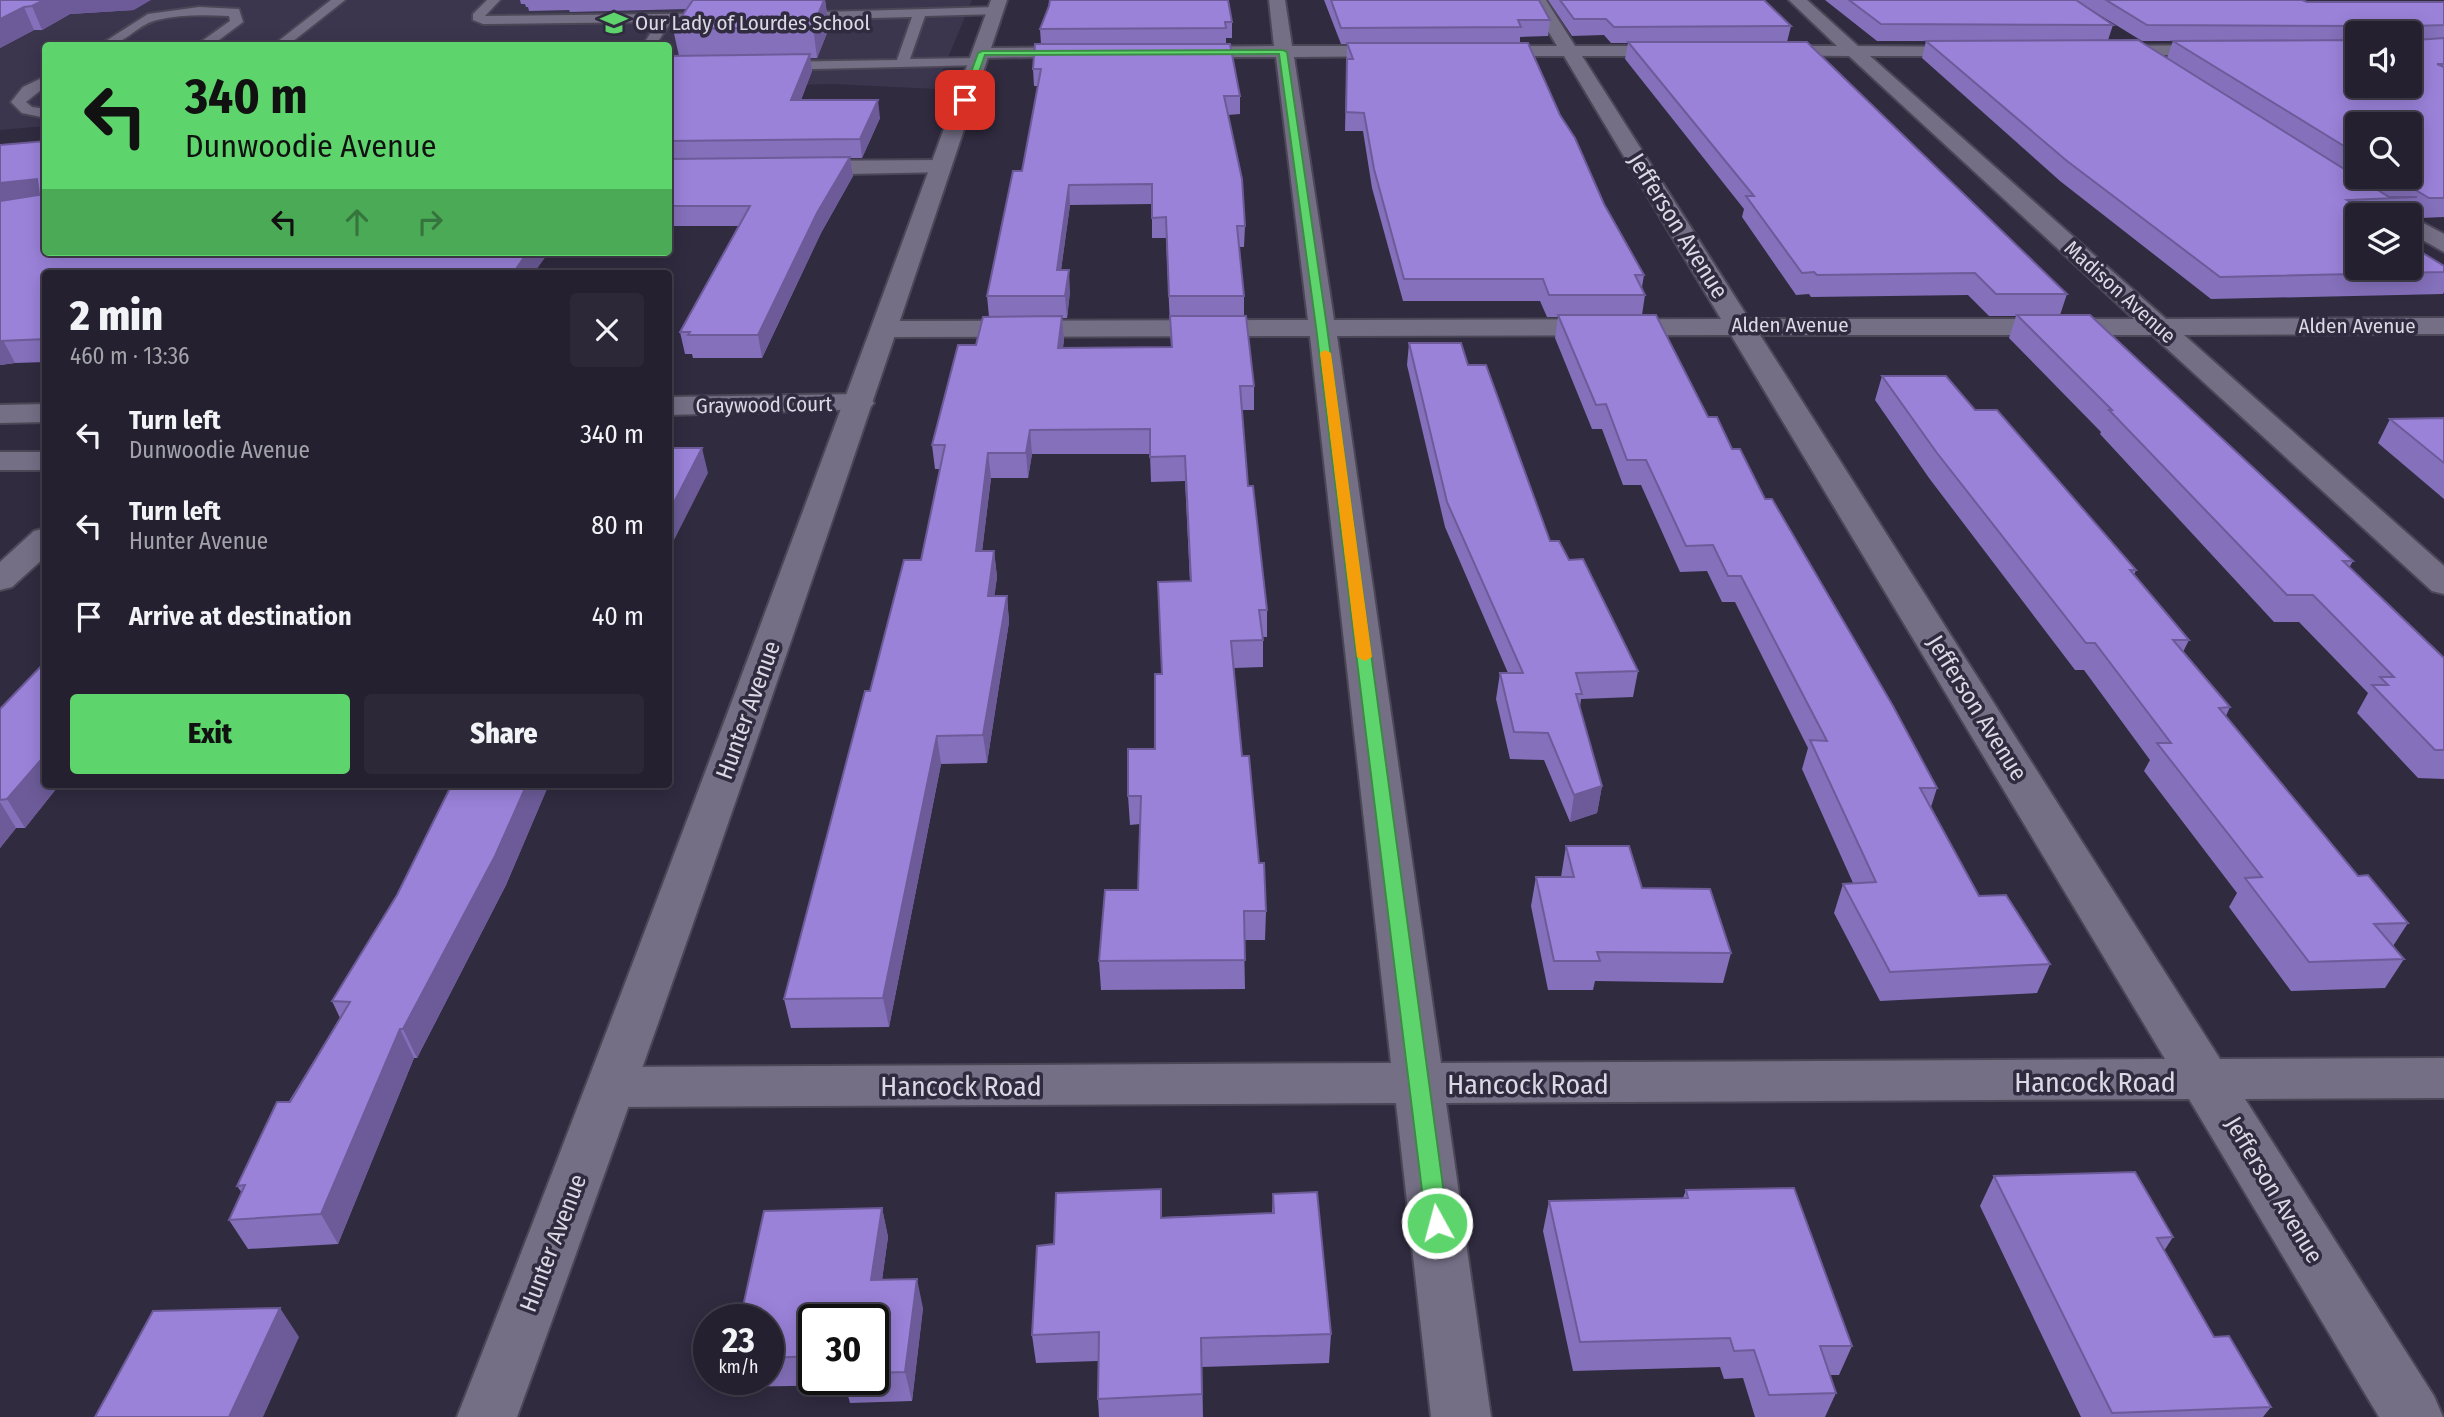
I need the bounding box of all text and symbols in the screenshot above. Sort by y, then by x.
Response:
school or university icon: Our Lady of Lourdes School [599,8,629,38]
place label: Our Lady of Lourdes School [635,10,871,36]
map controls [2345,21,2422,280]
button: sound [2345,21,2422,98]
text: 340 m [185,67,308,126]
icon: left [70,70,161,161]
pin [935,70,995,130]
icon: arrive [946,81,984,119]
button: search [2345,112,2422,189]
text: Dunwoodie Avenue [185,127,437,165]
street label: Jefferson Avenue [1622,148,1734,304]
icon: left [265,203,303,241]
icon: ahead [338,203,376,241]
icon: right [411,203,449,241]
button: layers [2345,203,2422,280]
street label: Madison Avenue [2059,235,2181,349]
text: 2 min [70,291,163,341]
button: close [570,293,644,367]
street label: Alden Avenue [1731,312,1849,338]
street label: Alden Avenue [2298,313,2416,339]
text: 460 m · 13:36 [70,342,190,370]
street label: Graywood Court [696,391,833,419]
text: Turn left [129,405,221,436]
icon: left [70,416,108,454]
text: 340 m [580,419,644,450]
text: Dunwoodie Avenue [129,436,310,464]
text: Turn left [129,496,221,527]
icon: left [70,507,108,545]
text: 80 m [591,510,644,541]
text: Hunter Avenue [129,527,268,555]
icon: arrive [70,598,108,636]
text: Arrive at destination [129,601,352,632]
text: 40 m [592,601,644,632]
street label: Jefferson Avenue [1921,630,2033,786]
street label: Hunter Avenue [710,637,786,783]
button: Exit [70,694,350,774]
button: Share [364,694,644,774]
street label: Hancock Road [2014,1066,2176,1099]
street label: Hancock Road [1447,1068,1609,1101]
street label: Hancock Road [880,1070,1042,1103]
street label: Jefferson Avenue [2219,1112,2329,1268]
street label: Hunter Avenue [514,1170,592,1316]
position arrow [1400,1186,1474,1260]
speed limit sign: 30 [798,1304,889,1395]
text: 23 [722,1319,755,1361]
text: km/h [718,1356,759,1378]

